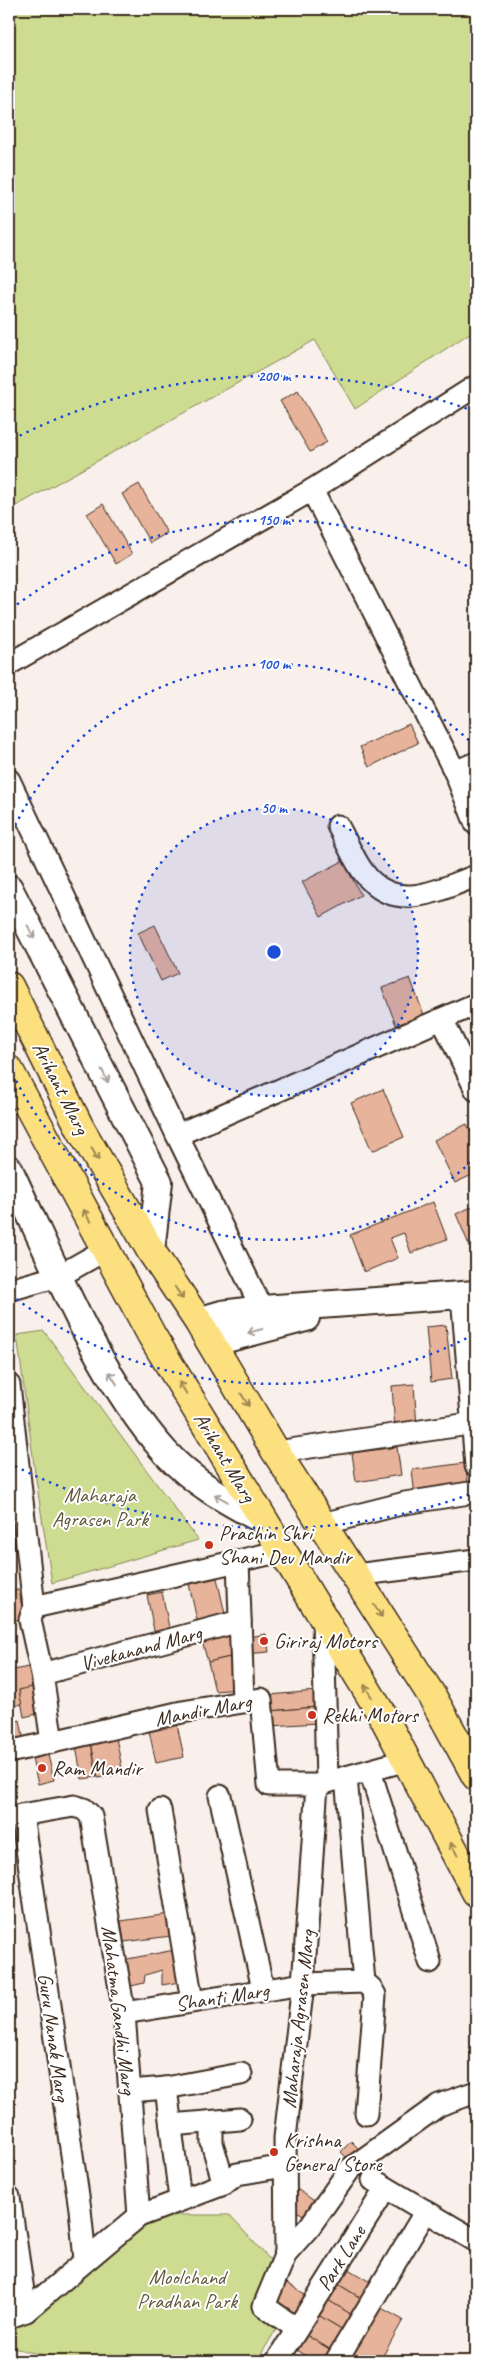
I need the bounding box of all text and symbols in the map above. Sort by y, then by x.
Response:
text: 200 m [258,367,292,386]
text: 150 m [258,511,292,530]
text: 100 m [258,655,292,674]
text: 50 m [261,799,288,818]
one-way arrow [26,924,36,939]
centre of rings [265,943,283,961]
street label: Arihant Marg [27,1037,96,1140]
one-way arrow [101,1068,110,1083]
one-way arrow [91,1146,101,1161]
one-way arrow [82,1208,92,1223]
one-way arrow [174,1286,184,1300]
one-way arrow [247,1327,263,1336]
one-way arrow [108,1372,118,1386]
one-way arrow [178,1381,188,1395]
one-way arrow [240,1392,250,1406]
street label: Arihant Marg [188,1407,263,1508]
park label: Maharaja Agrasen Park [52,1482,149,1532]
one-way arrow [214,1492,229,1502]
place label: Prachin Shri Shani Dev Mandir [219,1520,353,1570]
marker: Prachin Shri Shani Dev Mandir [203,1539,215,1551]
one-way arrow [373,1604,383,1618]
street label: Vivekanand Marg [78,1619,206,1677]
place label: Giriraj Motors [274,1628,379,1654]
marker: Giriraj Motors [258,1635,270,1647]
one-way arrow [362,1685,372,1699]
street label: Mandir Marg [153,1688,255,1732]
place label: Rekhi Motors [322,1702,420,1728]
marker: Rekhi Motors [306,1709,318,1721]
place label: Ram Mandir [52,1755,144,1781]
marker: Ram Mandir [36,1762,48,1774]
one-way arrow [449,1842,459,1857]
street label: Mahatma Gandhi Marg [96,1924,142,2097]
street label: Maharaja Agrasen Marg [276,1927,320,2109]
street label: Guru Nanak Marg [32,1971,76,2104]
street label: Shanti Marg [174,1977,272,2017]
place label: Krishna General Store [284,2127,383,2177]
marker: Krishna General Store [268,2146,280,2158]
street label: Park Lane [311,2220,372,2295]
park label: Moolchand Pradhan Park [137,2264,238,2314]

